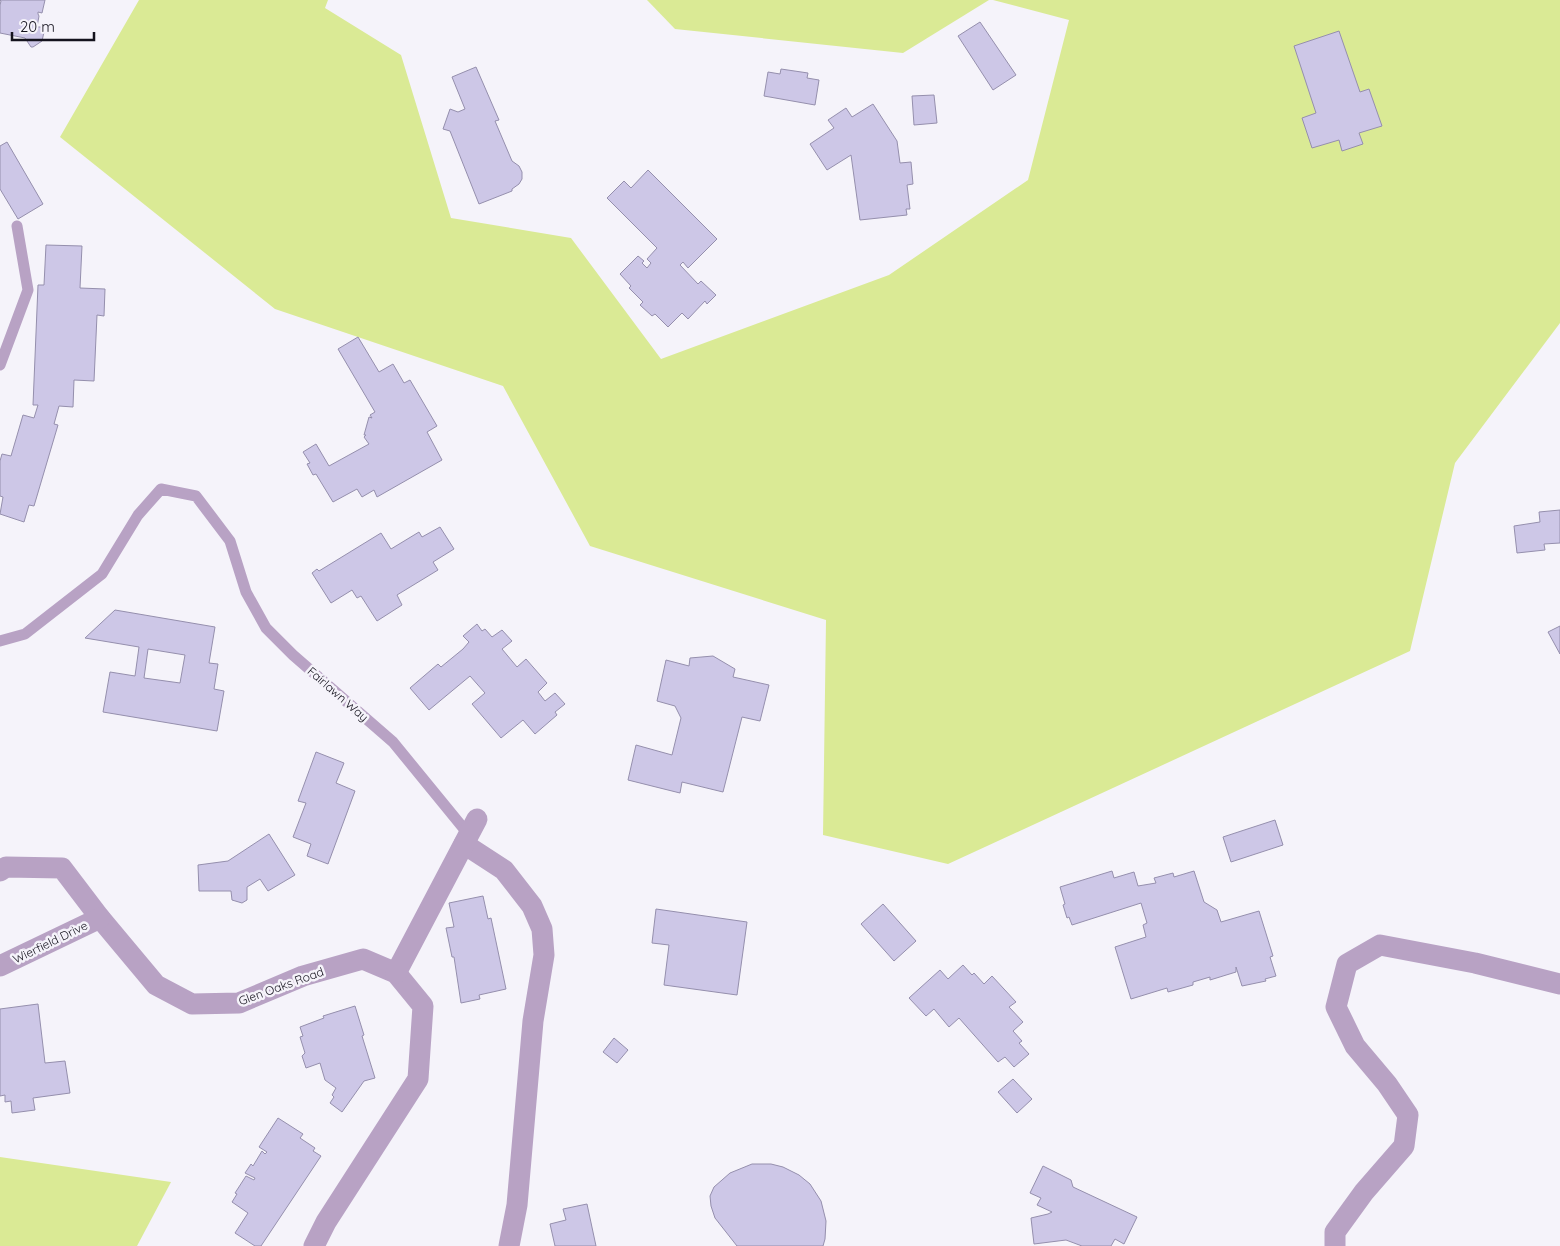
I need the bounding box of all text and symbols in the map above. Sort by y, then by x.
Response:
scale bar [12,10,95,42]
text: 20 m [20,17,55,36]
street label: Fairlawn Way [304,663,372,725]
street label: Wierfield Drive [10,917,90,967]
street label: Glen Oaks Road [236,964,326,1008]

